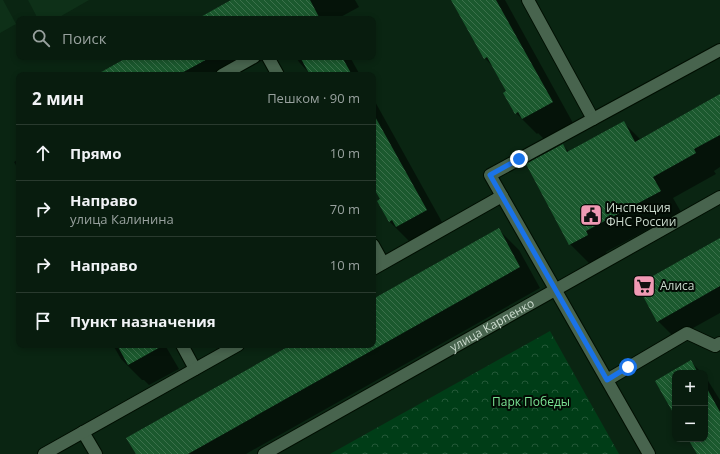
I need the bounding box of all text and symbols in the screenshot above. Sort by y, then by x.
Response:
search box [16,16,376,60]
icon: search [30,27,52,49]
text: Поиск [62,28,106,48]
text: 2 мин [32,87,84,110]
text: Пешком · 90 m [267,89,360,107]
icon: ahead [32,142,54,164]
text: Прямо [70,143,122,163]
text: 10 m [330,144,360,162]
route end [510,150,528,168]
text: Направо [70,190,138,210]
icon: right [32,198,54,220]
place label: Инспекция ФНС России [606,199,676,230]
text: 70 m [330,200,360,218]
public building icon: Инспекция ФНС России [578,202,604,228]
text: улица Калинина [70,210,174,228]
icon: right [32,254,54,276]
text: Направо [70,255,138,275]
text: 10 m [330,256,360,274]
supermarket icon: Алиса [631,273,657,299]
place label: Алиса [660,277,695,294]
street label: улица Карпенко [447,294,537,356]
icon: arrive [32,310,54,332]
text: Пункт назначения [70,311,216,331]
route start [619,358,637,376]
map controls [672,370,708,442]
button: + [672,370,708,406]
park label: Парк Победы [492,393,570,410]
button: − [672,406,708,442]

